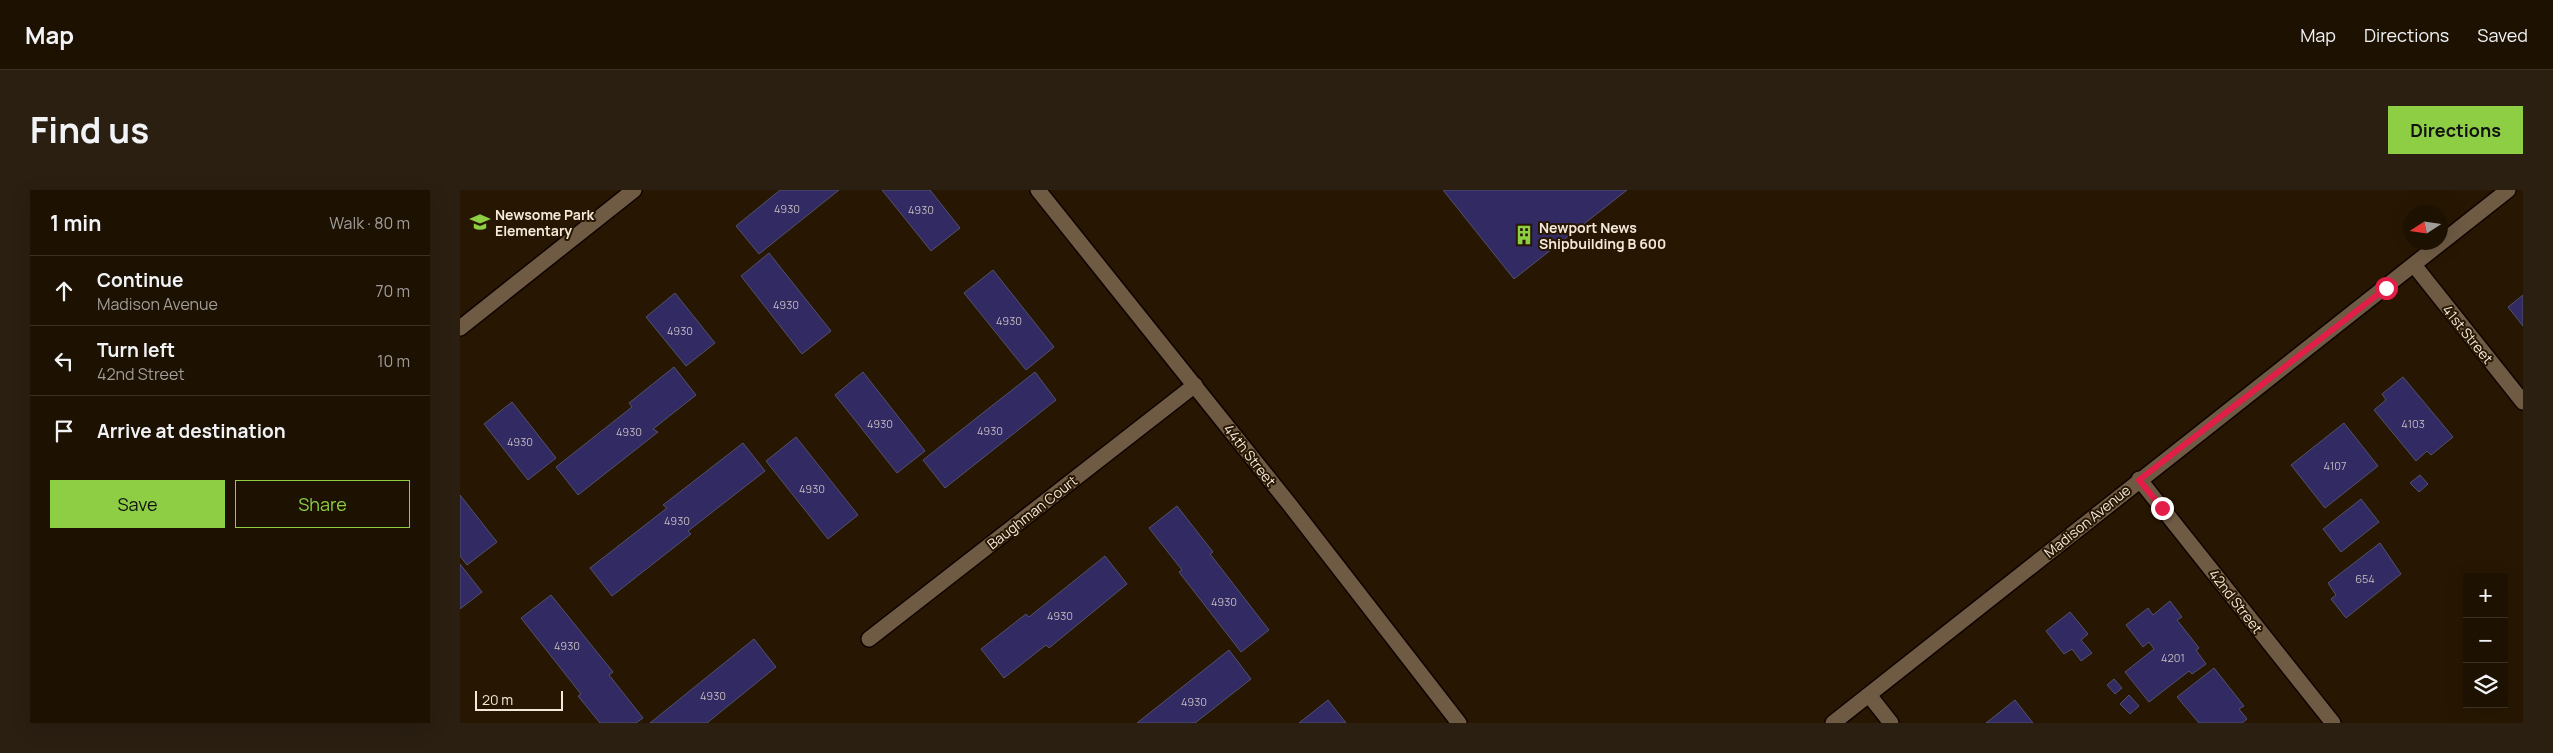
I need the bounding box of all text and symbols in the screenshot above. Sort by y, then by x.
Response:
text: Map [25,18,74,51]
text: Map [2300,23,2336,47]
text: Directions [2364,23,2449,47]
text: Saved [2477,23,2528,47]
text: Find us [30,106,149,154]
button: Directions [2388,106,2523,154]
house number: 4930 [774,201,800,216]
house number: 4930 [908,202,934,217]
place label: Newsome Park Elementary [495,205,594,240]
north arrow [2403,205,2448,250]
text: 1 min [50,209,101,237]
school or university icon: Newsome Park Elementary [469,211,491,233]
text: Walk · 80 m [329,212,410,234]
place label: Newport News Shipbuilding B 600 [1539,218,1666,253]
building icon: Newport News Shipbuilding B 600 [1513,224,1535,246]
text: Continue [97,267,183,293]
icon: ahead [50,277,78,305]
route start [2375,277,2398,300]
text: 70 m [375,280,410,302]
text: Madison Avenue [97,293,218,315]
house number: 4930 [773,297,799,312]
street label: 41st Street [2438,301,2498,368]
house number: 4930 [996,313,1022,328]
house number: 4930 [667,323,693,338]
text: Turn left [97,337,175,363]
icon: left [50,347,78,375]
text: 10 m [377,350,410,372]
text: 42nd Street [97,363,185,385]
house number: 4930 [867,416,893,431]
house number: 4103 [2401,416,2425,431]
icon: arrive [50,417,78,445]
text: Arrive at destination [97,418,286,444]
street label: 44th Street [1220,420,1281,491]
house number: 4930 [977,423,1003,438]
house number: 4930 [616,424,642,439]
house number: 4930 [507,434,533,449]
house number: 4107 [2323,458,2347,473]
street label: Baughman Court [983,471,1081,553]
button: Save [50,480,225,528]
button: Share [235,480,410,528]
street label: Madison Avenue [2040,480,2134,562]
house number: 4930 [799,481,825,496]
route end [2151,497,2174,520]
house number: 4930 [664,513,690,528]
street label: 42nd Street [2205,565,2267,637]
house number: 654 [2355,571,2375,586]
map controls [2463,573,2508,708]
button: + [2463,573,2508,618]
house number: 4930 [1211,594,1237,609]
house number: 4930 [1047,608,1073,623]
button: − [2463,618,2508,663]
house number: 4930 [554,638,580,653]
house number: 4201 [2161,650,2185,665]
button: layers [2463,663,2508,708]
scale bar [475,688,562,711]
house number: 4930 [700,688,726,703]
text: 20 m [482,690,513,709]
house number: 4930 [1181,694,1207,709]

